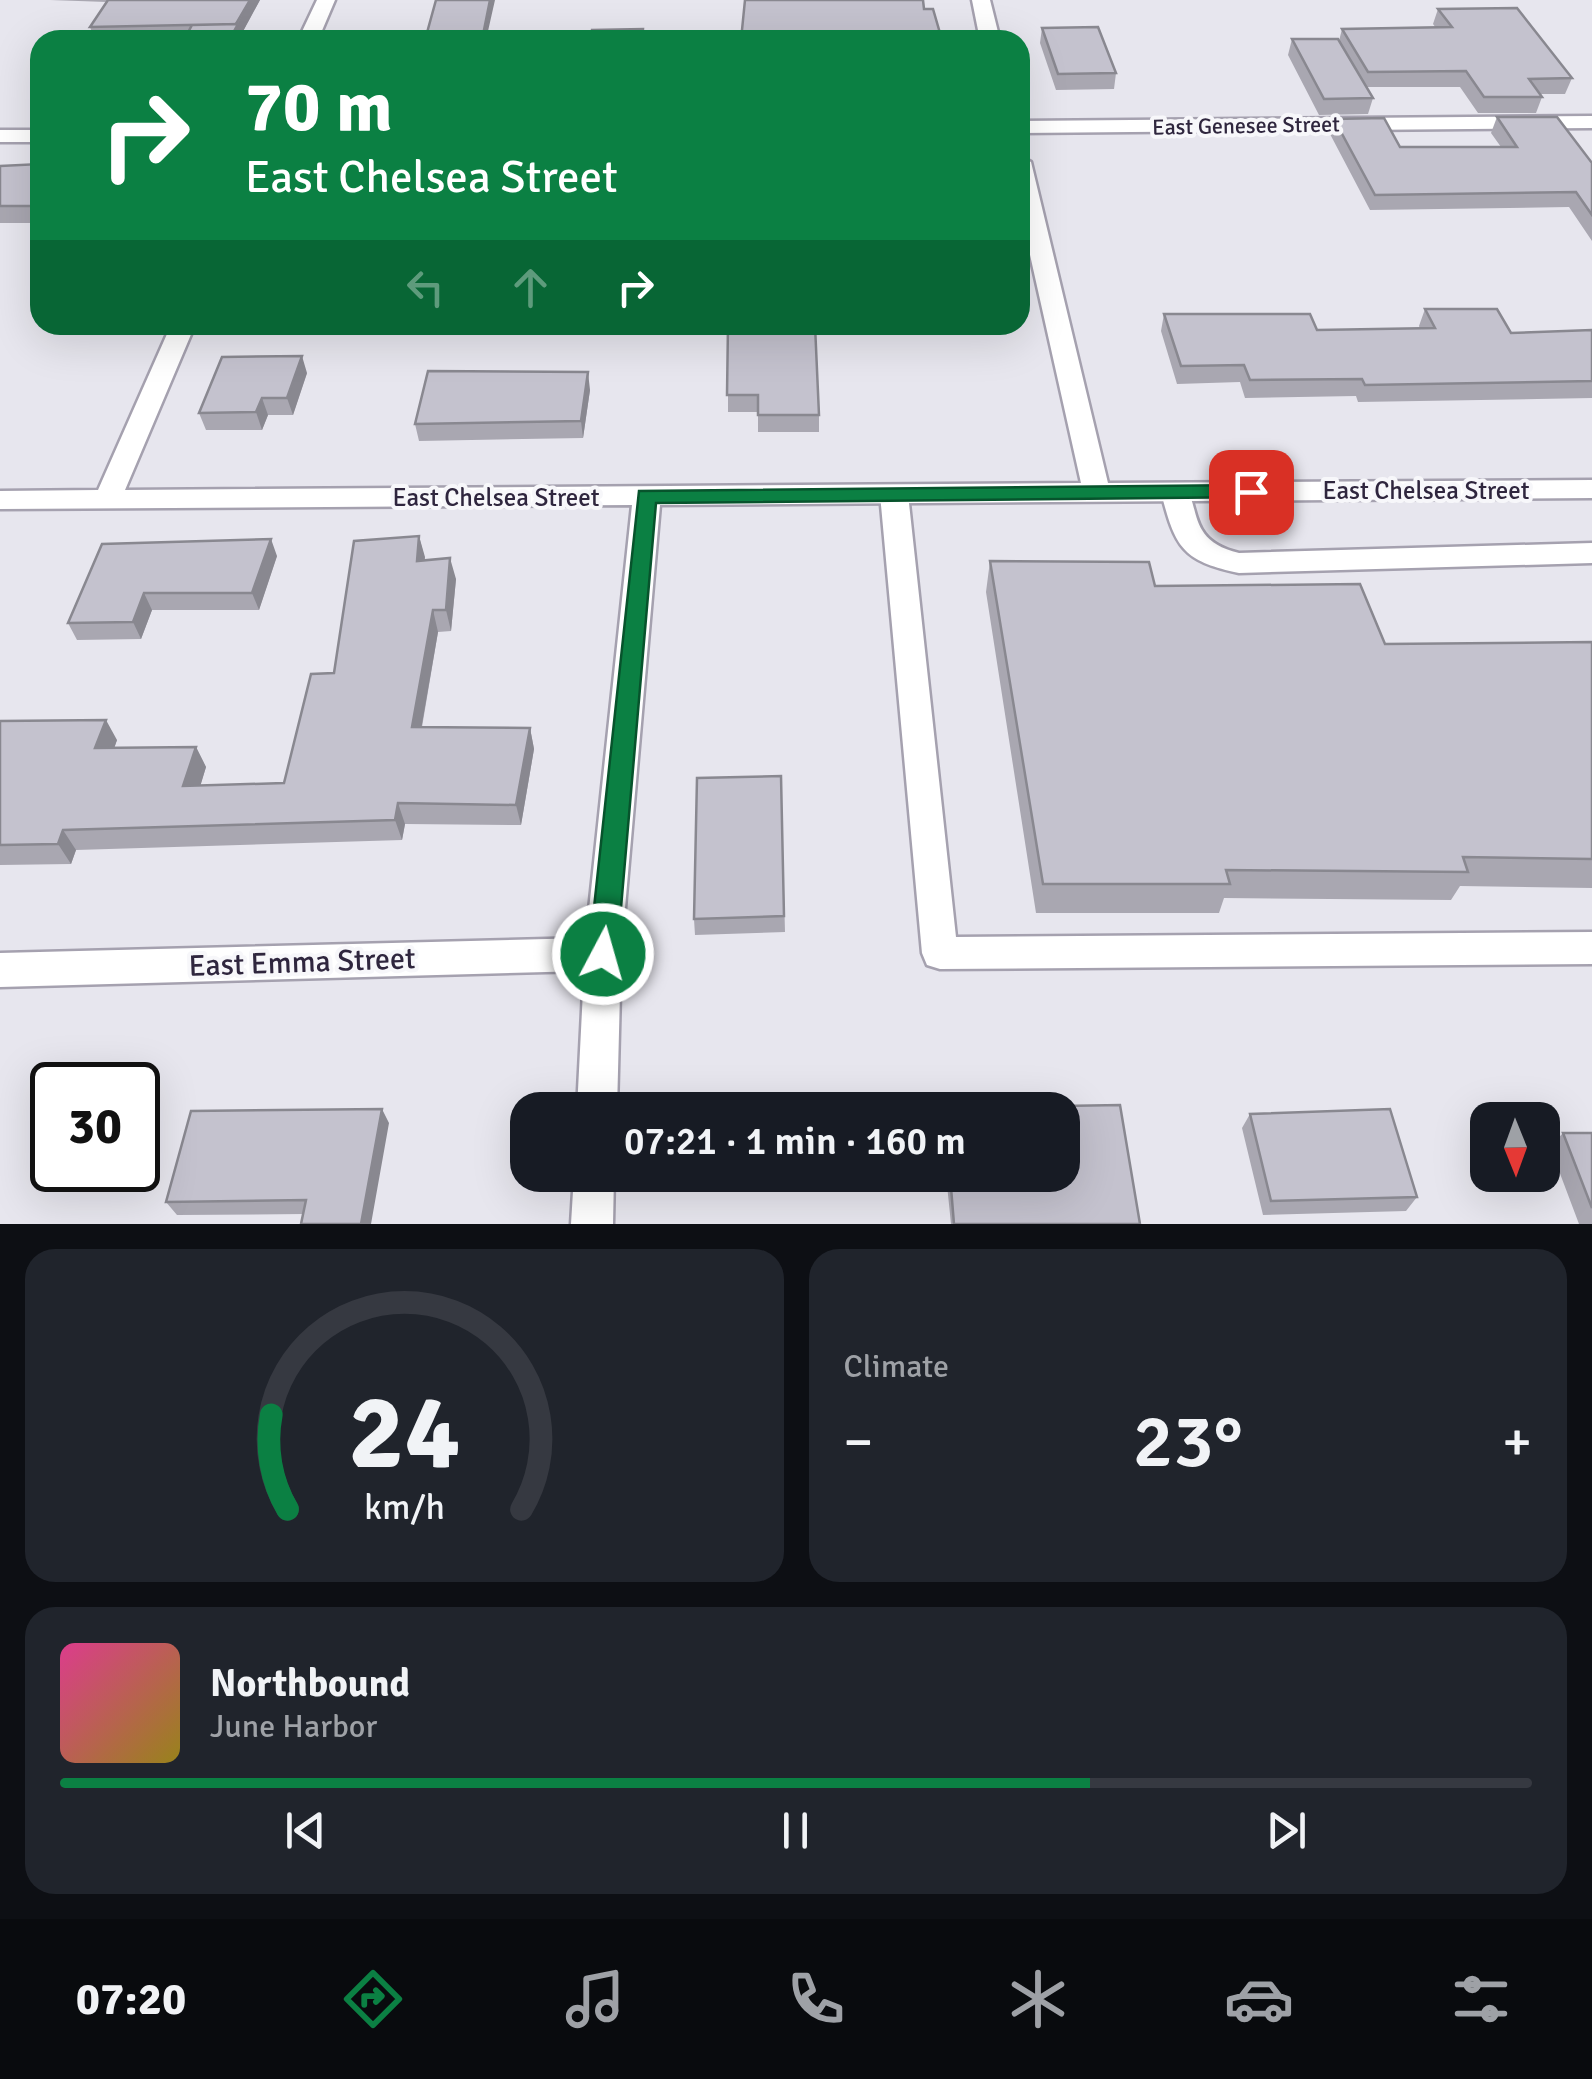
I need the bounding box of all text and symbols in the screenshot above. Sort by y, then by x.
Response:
text: 70 m [245,64,393,150]
icon: right [80,70,210,200]
street label: East Genesee Street [1152,110,1340,141]
text: East Chelsea Street [245,150,618,205]
icon: left [398,260,453,315]
icon: ahead [503,260,558,315]
icon: right [608,260,663,315]
pin [1209,450,1294,535]
icon: arrive [1224,465,1279,520]
street label: East Chelsea Street [1322,475,1530,506]
street label: East Chelsea Street [392,482,600,513]
position arrow [551,902,655,1006]
street label: East Emma Street [188,940,416,985]
speed limit sign: 30 [30,1062,160,1192]
north arrow [1470,1102,1560,1192]
map controls [1470,1102,1560,1192]
text: 07:21 · 1 min · 160 m [624,1118,966,1165]
text: Climate [844,1347,949,1386]
text: 24 [348,1369,460,1497]
text: 23° [1133,1395,1243,1488]
text: − [844,1408,873,1476]
text: + [1502,1408,1532,1476]
text: km/h [364,1485,445,1529]
text: Northbound [210,1660,410,1707]
text: June Harbor [210,1707,377,1746]
icon: previous [278,1803,333,1858]
icon: pause [768,1803,823,1858]
icon: next [1259,1803,1314,1858]
icon: directions [338,1964,408,2034]
icon: music [560,1964,630,2034]
icon: phone [781,1964,851,2034]
icon: climate [1003,1964,1073,2034]
icon: car [1224,1964,1294,2034]
icon: filters [1446,1964,1516,2034]
text: 07:20 [76,1972,186,2027]

